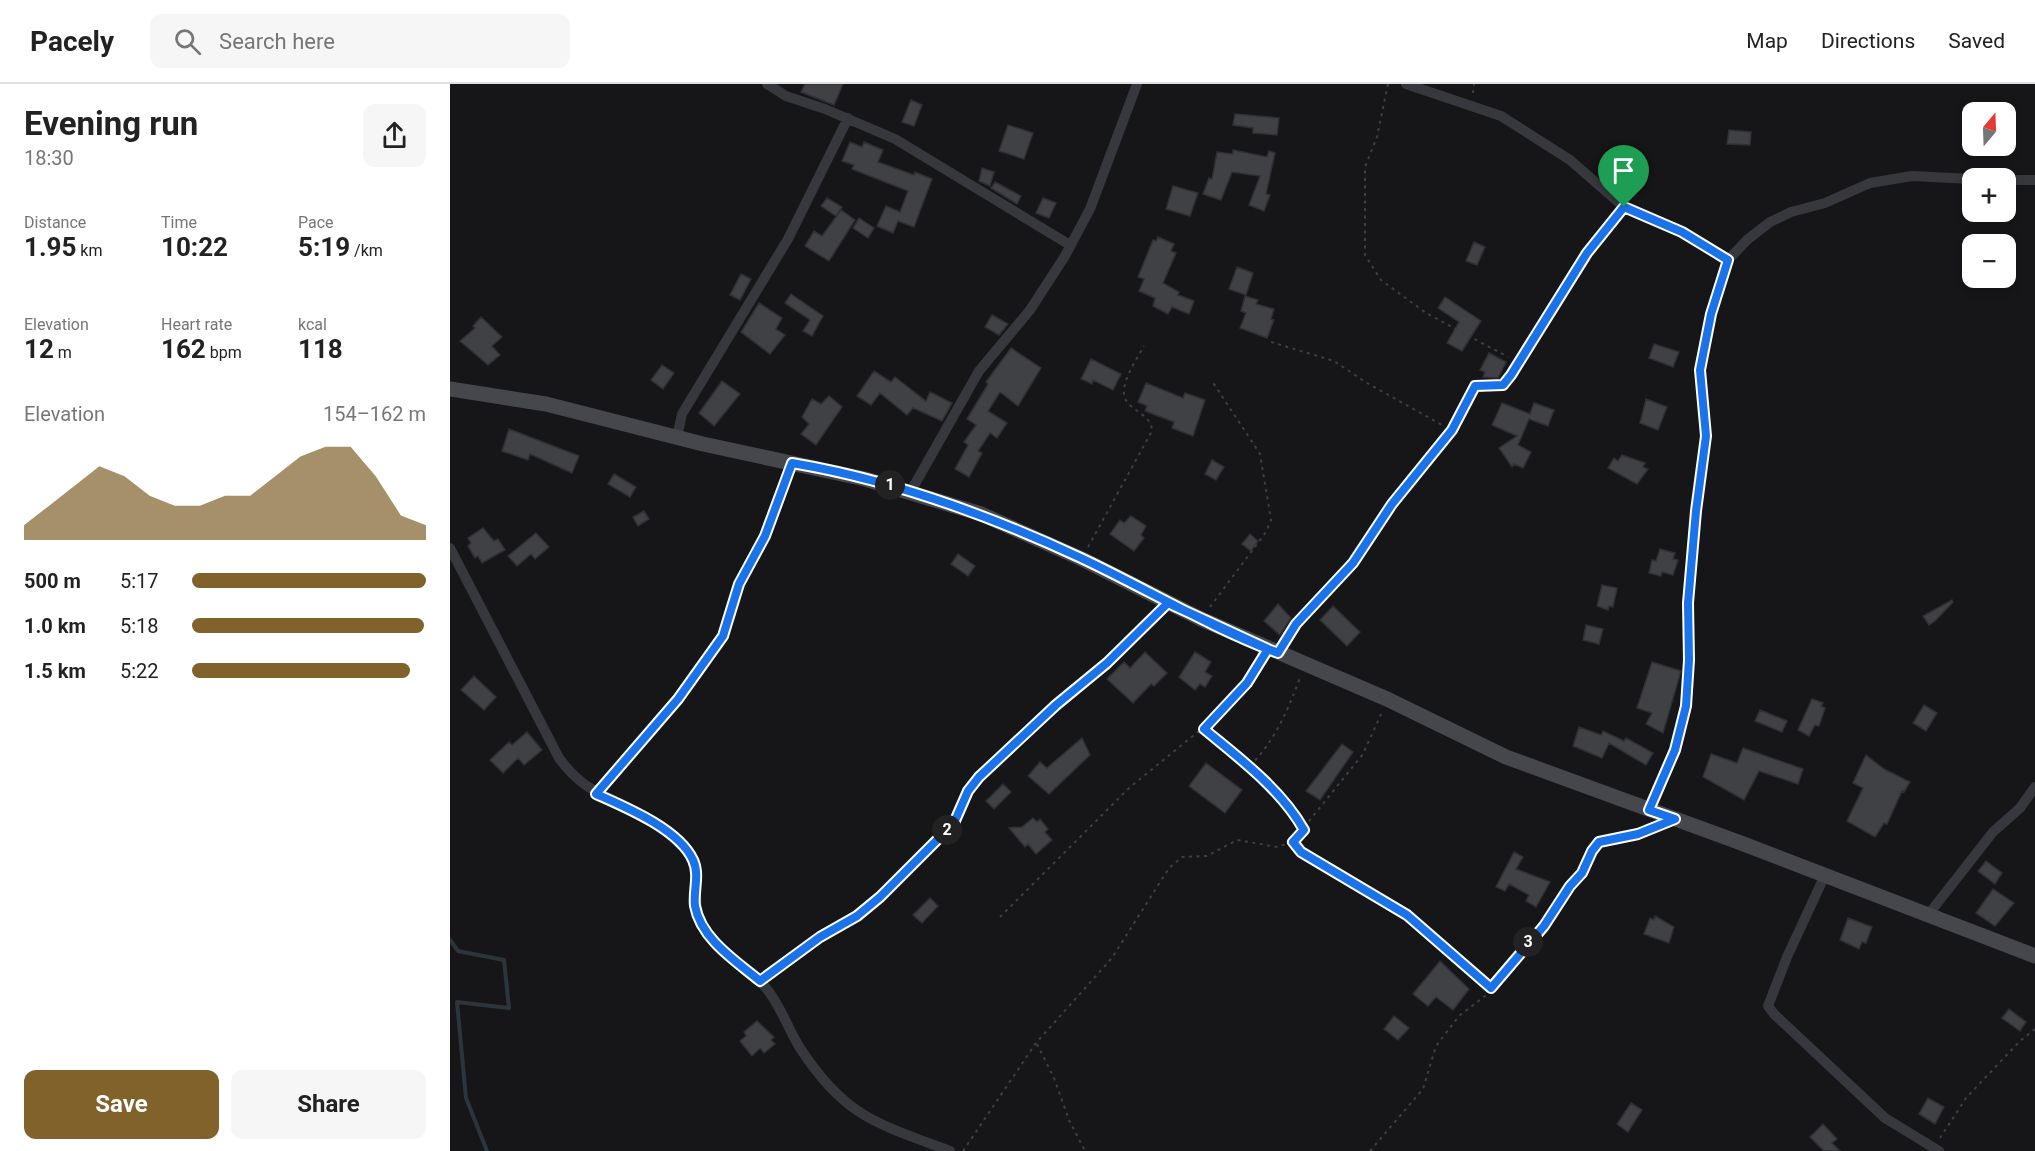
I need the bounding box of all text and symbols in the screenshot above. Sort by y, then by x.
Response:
search box [150,14,570,68]
text: Pacely [30,25,114,58]
icon: search [171,25,204,58]
text: Search here [219,29,335,54]
text: Map [1746,29,1788,53]
text: Directions [1821,29,1915,53]
text: Saved [1948,29,2005,53]
north arrow [1962,102,2016,156]
map controls [1962,102,2016,288]
text: Evening run [24,104,198,143]
button: share [363,104,426,167]
pin [1598,145,1649,207]
text: 18:30 [24,146,74,170]
icon: arrive [1607,154,1640,187]
button: + [1962,168,2016,222]
text: Distance [24,213,86,232]
text: Time [161,213,197,232]
text: Pace [298,213,334,232]
text: 1.95 [24,232,76,262]
text: 10:22 [161,232,228,262]
text: 5:19 [298,232,350,262]
button: − [1962,234,2016,288]
text: km [76,241,102,260]
text: /km [350,241,383,260]
text: Elevation [24,315,89,334]
text: Heart rate [161,315,232,334]
text: kcal [298,315,327,334]
text: 12 [24,334,54,364]
text: 162 [161,334,206,364]
text: 118 [298,334,343,364]
text: m [54,343,72,362]
text: bpm [206,343,242,362]
text: Elevation [24,402,105,426]
text: 154–162 m [323,402,426,426]
pin: 1 [875,470,905,500]
text: 1 [885,475,895,494]
text: 500 m [24,569,81,593]
text: 5:17 [120,569,159,593]
text: 1.0 km [24,614,86,638]
text: 5:18 [120,614,159,638]
text: 1.5 km [24,659,86,683]
text: 5:22 [120,659,159,683]
pin: 2 [932,815,962,845]
text: 2 [942,820,952,839]
pin: 3 [1513,927,1543,957]
text: 3 [1523,932,1533,951]
button: Save [24,1070,219,1139]
button: Share [231,1070,426,1139]

